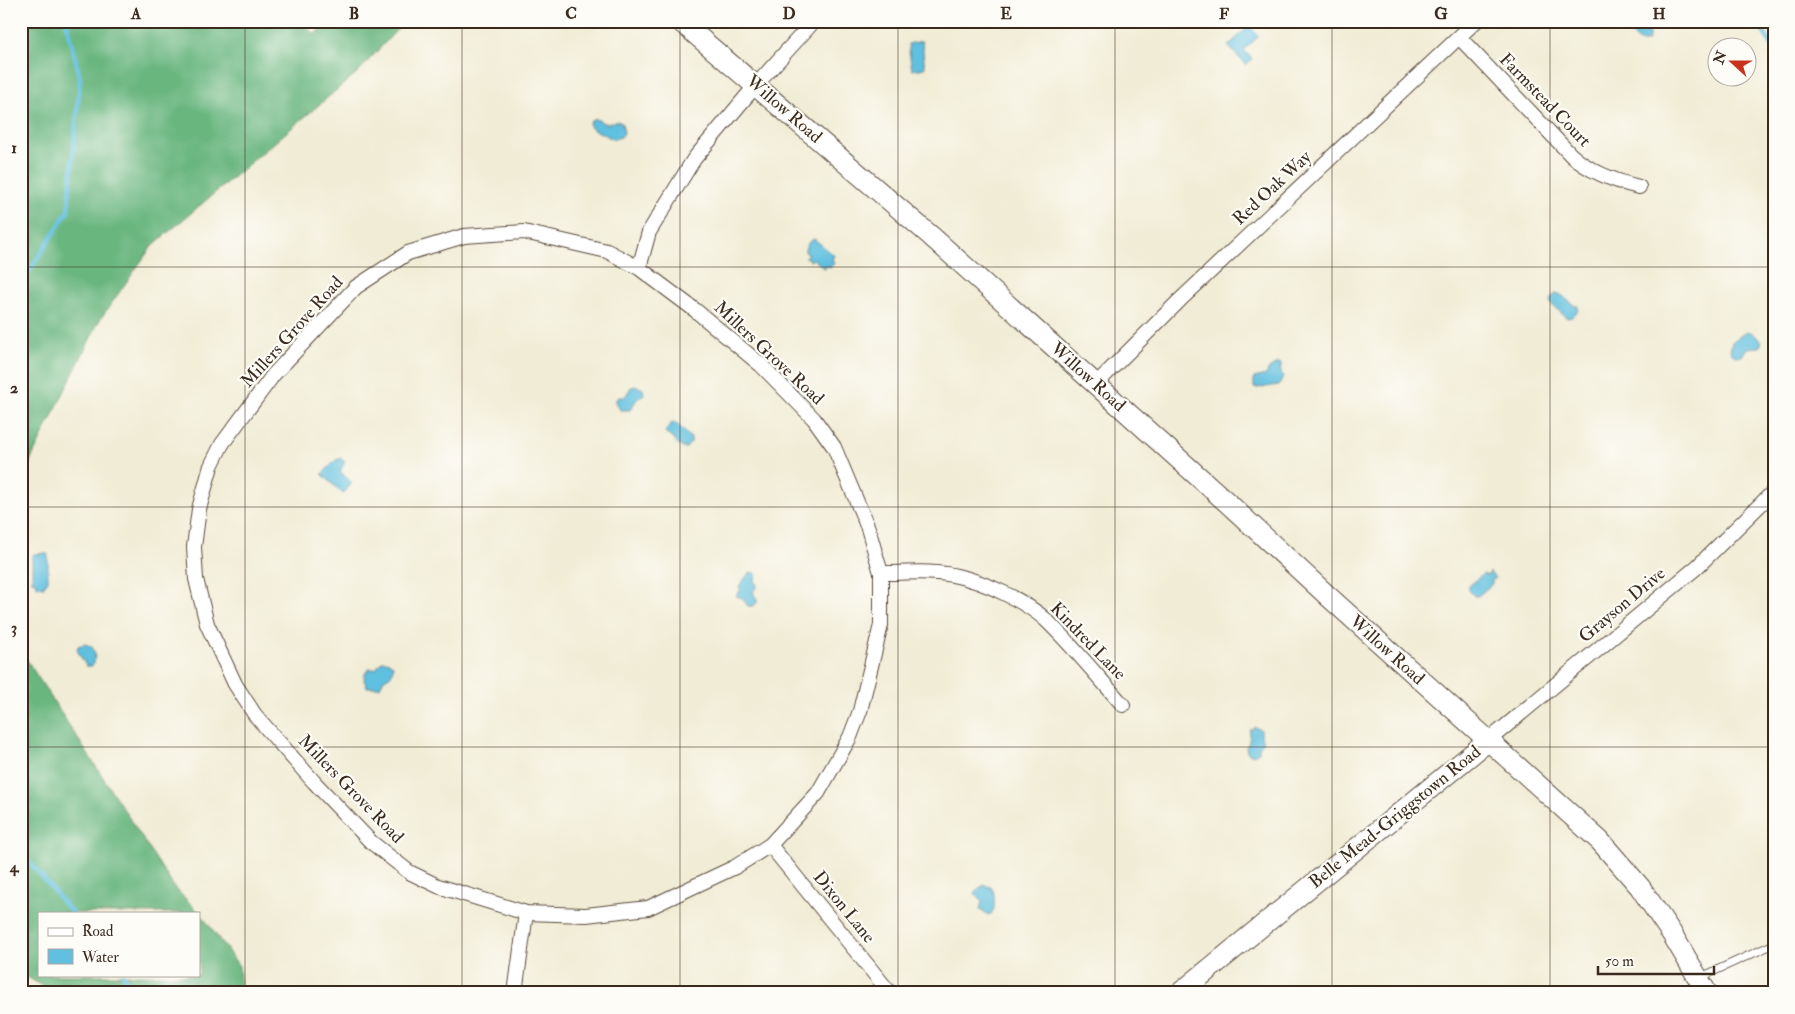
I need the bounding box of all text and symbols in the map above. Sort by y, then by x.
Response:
text: A [130,4,142,24]
text: B [349,4,359,24]
text: C [565,4,577,24]
text: D [782,4,796,24]
text: E [1000,4,1012,24]
text: F [1219,4,1229,24]
text: G [1434,4,1448,24]
text: H [1652,4,1666,24]
north arrow [1708,38,1758,88]
street label: Farmstead Court [1494,48,1596,152]
text: N [1710,48,1731,67]
street label: Willow Road [740,69,827,148]
text: 1 [11,138,17,158]
street label: Red Oak Way [1228,145,1317,230]
street label: Millers Grove Road [236,271,348,393]
street label: Millers Grove Road [709,296,829,410]
street label: Willow Road [1045,337,1130,417]
text: 2 [10,378,18,398]
street label: Grayson Drive [1574,562,1670,648]
street label: Kindred Lane [1045,597,1131,685]
street label: Willow Road [1344,610,1429,690]
text: 3 [11,618,17,638]
street label: Millers Grove Road [293,730,409,848]
street label: Belle Mead-Griggstown Road [1304,740,1486,894]
text: 4 [9,857,20,877]
street label: Dixon Lane [808,866,880,948]
legend [38,912,200,976]
text: Road [82,922,114,941]
scale bar [1598,944,1714,976]
text: Water [81,948,119,967]
text: 50 m [1605,952,1634,971]

